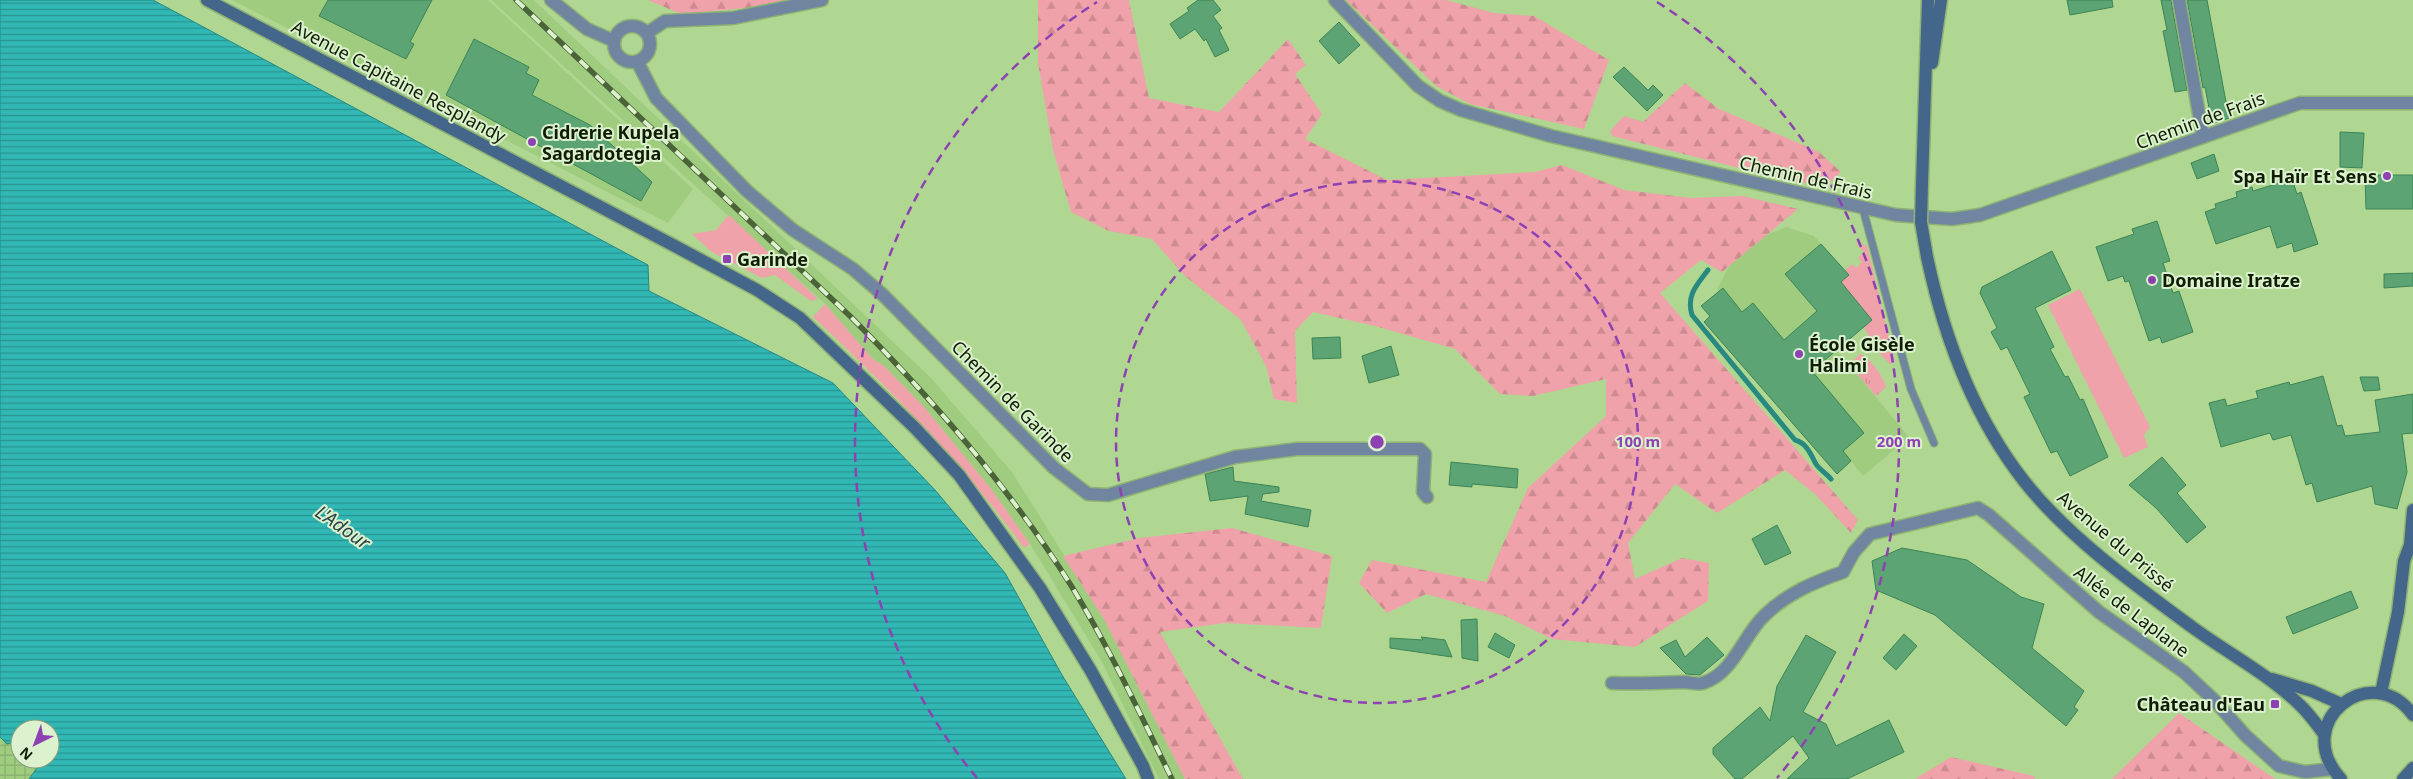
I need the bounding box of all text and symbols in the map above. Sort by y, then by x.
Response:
street label: Avenue Capitaine Resplandy [288,14,511,148]
street label: Chemin de Frais [2132,86,2268,154]
place label: Cidrerie Kupela Sagardotegia [542,120,680,165]
marker: Cidrerie Kupela Sagardotegia [526,136,538,148]
street label: Chemin de Frais [1737,150,1875,204]
place label: Spa Haïr Et Sens [2234,164,2377,188]
marker: Spa Haïr Et Sens [2381,170,2393,182]
place label: Garinde [737,247,808,271]
marker: Garinde [721,253,733,265]
place label: Domaine Iratze [2162,268,2300,292]
marker: Domaine Iratze [2146,274,2158,286]
place label: École Gisèle Halimi [1809,332,1915,377]
street label: Chemin de Garinde [947,335,1079,467]
marker: École Gisèle Halimi [1793,348,1805,360]
text: 100 m [1616,431,1660,451]
text: 200 m [1877,431,1921,451]
centre of rings [1368,433,1386,451]
street label: Avenue du Prissé [2053,485,2179,597]
water label: L'Adour [310,499,377,556]
street label: Allée de Laplane [2070,560,2194,662]
place label: Château d'Eau [2137,692,2265,716]
marker: Château d'Eau [2269,698,2281,710]
north arrow [10,719,60,769]
text: N [15,743,37,765]

